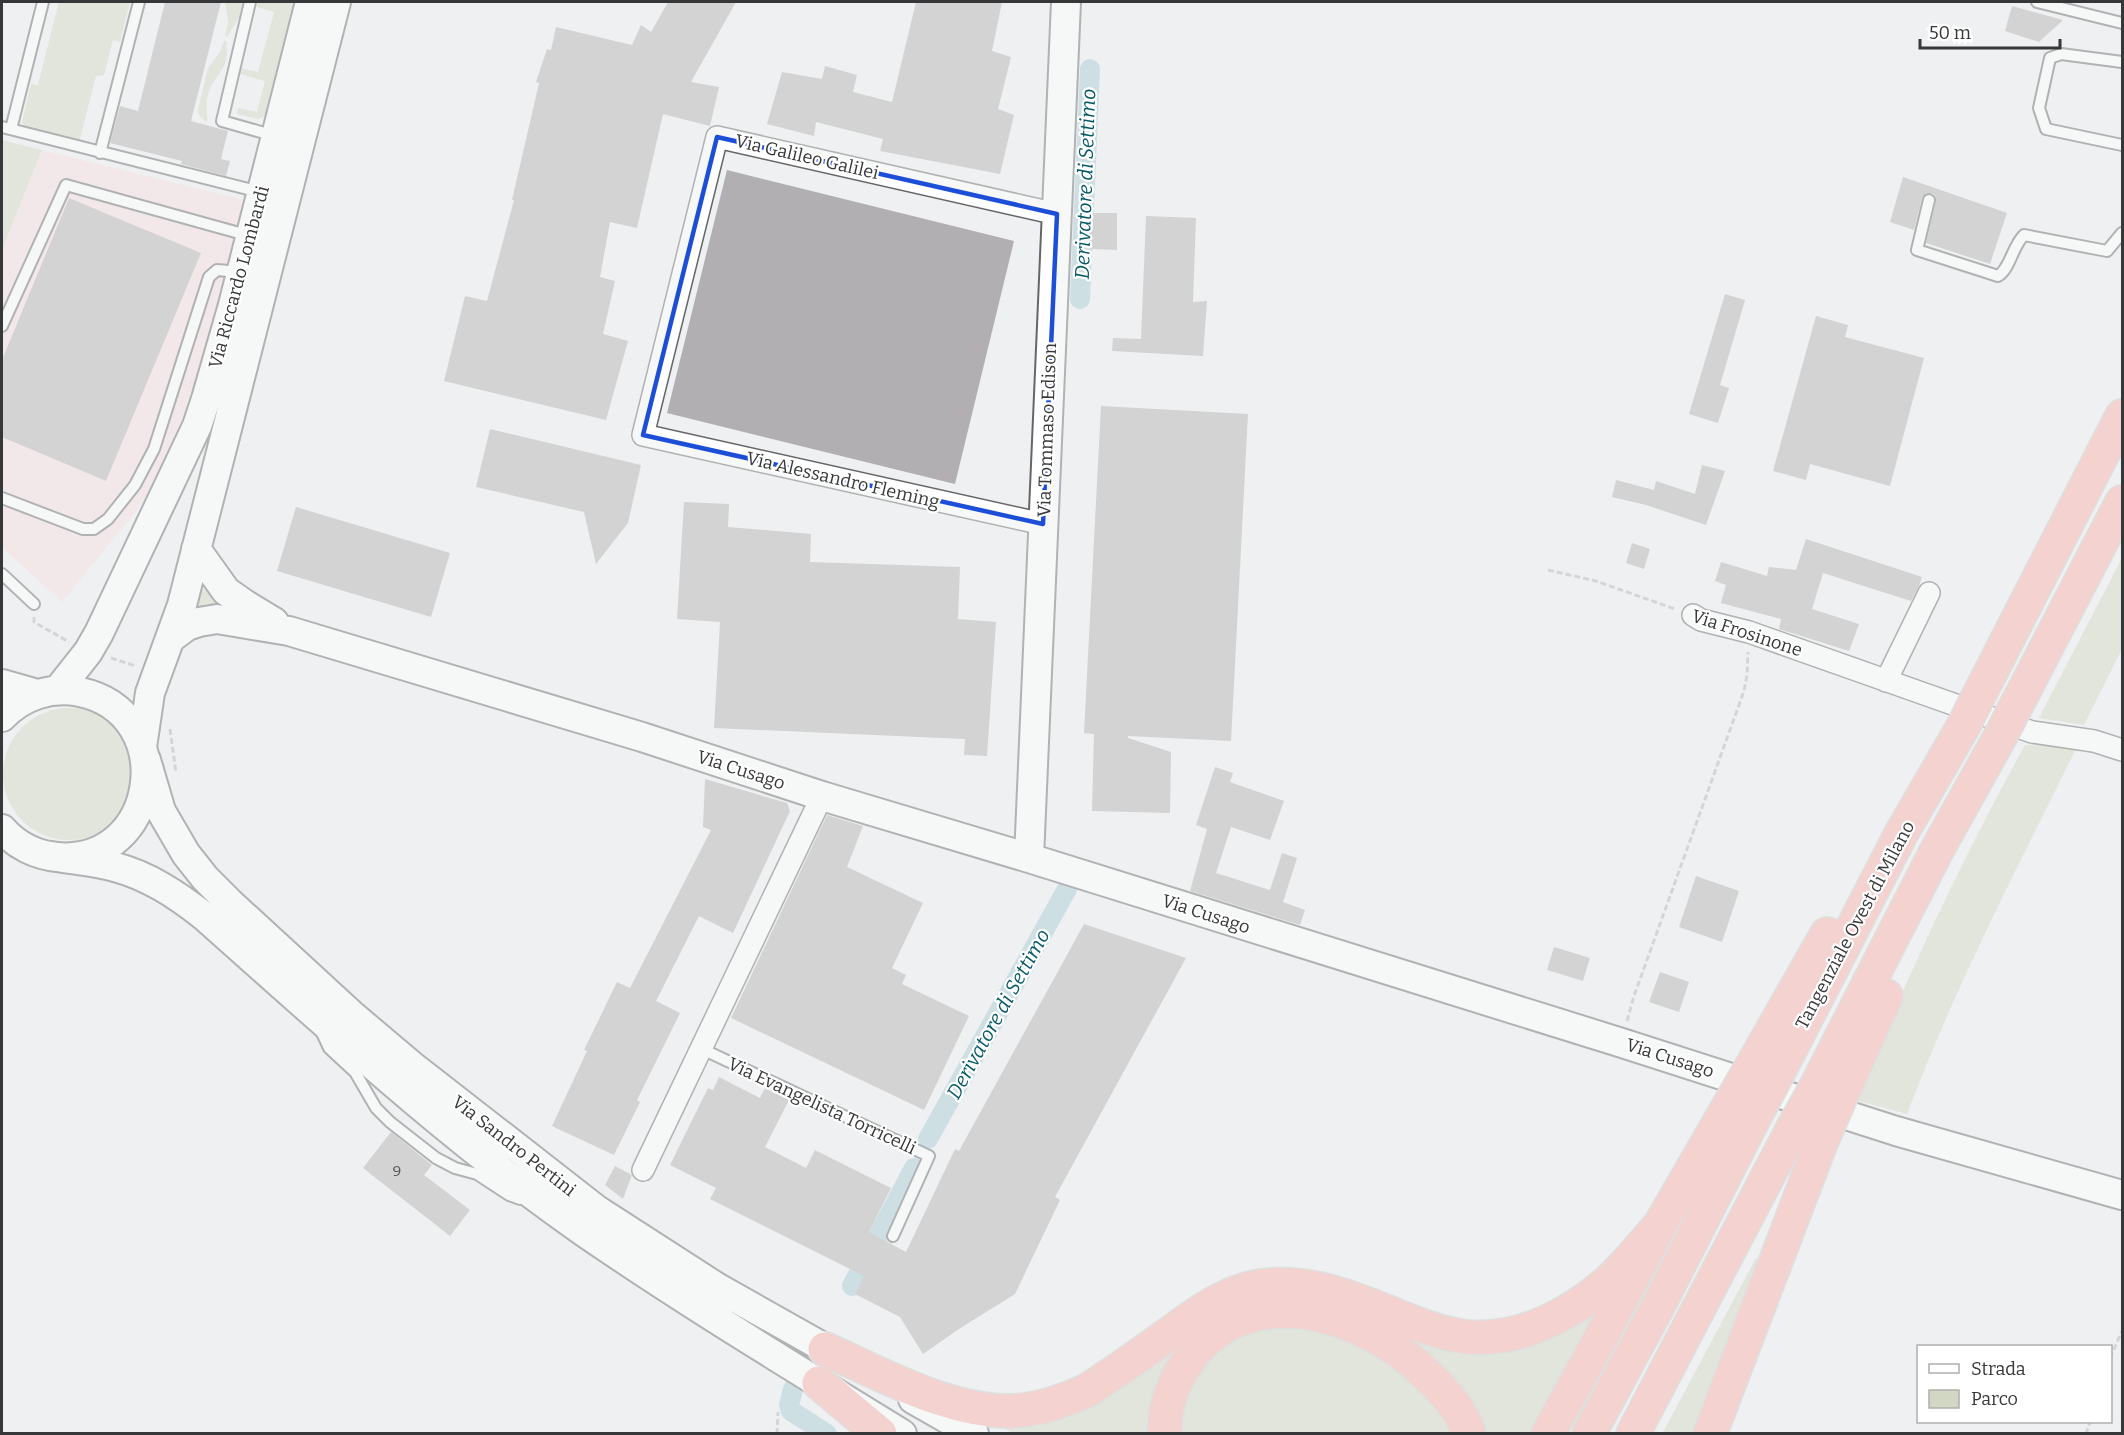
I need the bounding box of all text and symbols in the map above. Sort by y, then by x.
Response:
scale bar [1920,12,2060,50]
text: 50 m [1929,22,1971,44]
water label: Derivatore di Settimo [1070,88,1100,280]
street label: Via Galileo Galilei [733,130,881,184]
street label: Via Riccardo Lombardi [204,183,274,371]
street label: Via Tommaso Edison [1033,342,1061,517]
street label: Via Alessandro Fleming [744,447,942,513]
street label: Via Frosinone [1689,605,1805,661]
street label: Via Cusago [694,745,788,795]
street label: Tangenziale Ovest di Milano [1791,817,1919,1033]
street label: Via Cusago [1159,889,1253,939]
water label: Derivatore di Settimo [941,925,1055,1103]
street label: Via Cusago [1623,1033,1717,1083]
street label: Via Evangelista Torricelli [724,1053,920,1159]
street label: Via Sandro Pertini [448,1091,580,1201]
house number: 9 [393,1162,401,1180]
legend [1917,1345,2112,1423]
text: Strada [1971,1358,2026,1380]
text: Parco [1971,1388,2018,1410]

